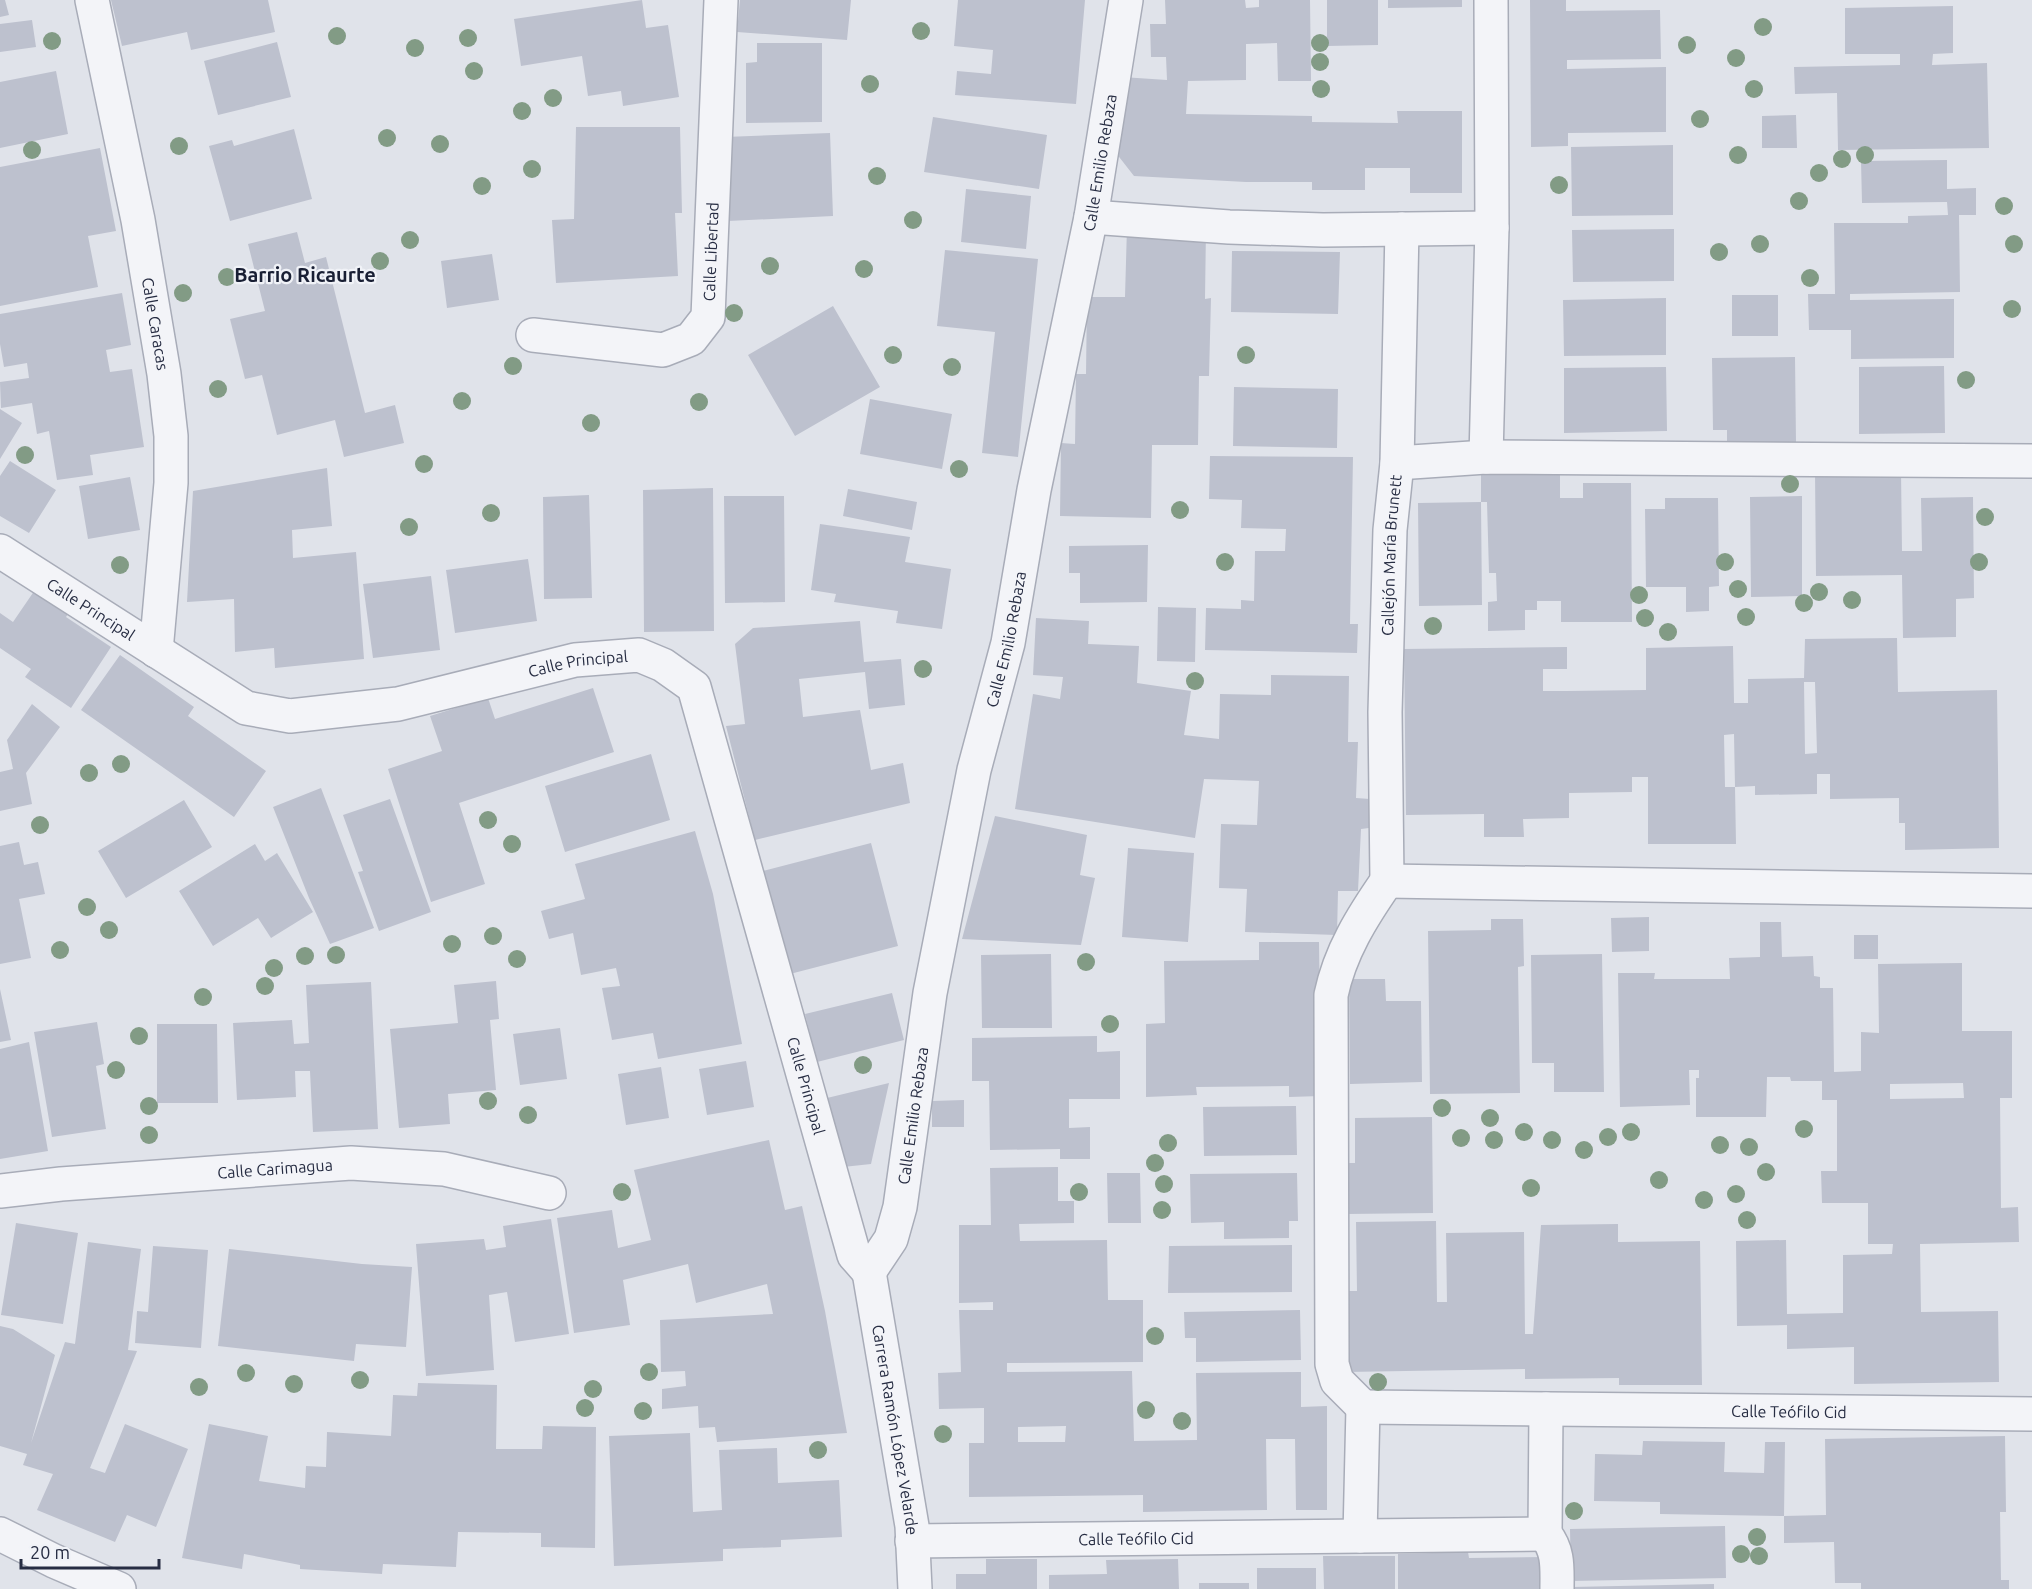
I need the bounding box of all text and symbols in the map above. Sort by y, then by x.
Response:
street label: Calle Emilio Rebaza [1079,93,1120,233]
street label: Calle Libertad [700,202,722,302]
district label: Barrio Ricaurte [234,263,376,286]
street label: Calle Caracas [139,276,172,372]
street label: Callejón María Brunett [1378,473,1405,636]
street label: Calle Emilio Rebaza [982,570,1029,709]
street label: Calle Principal [44,574,138,644]
street label: Calle Principal [526,647,628,680]
street label: Calle Principal [784,1035,829,1137]
street label: Calle Emilio Rebaza [894,1046,931,1186]
street label: Calle Carimagua [217,1155,333,1182]
street label: Carrera Ramón López Velarde [869,1323,921,1535]
street label: Calle Teófilo Cid [1731,1402,1847,1421]
street label: Calle Teófilo Cid [1078,1529,1194,1548]
scale bar [21,1532,159,1570]
text: 20 m [30,1542,70,1562]

